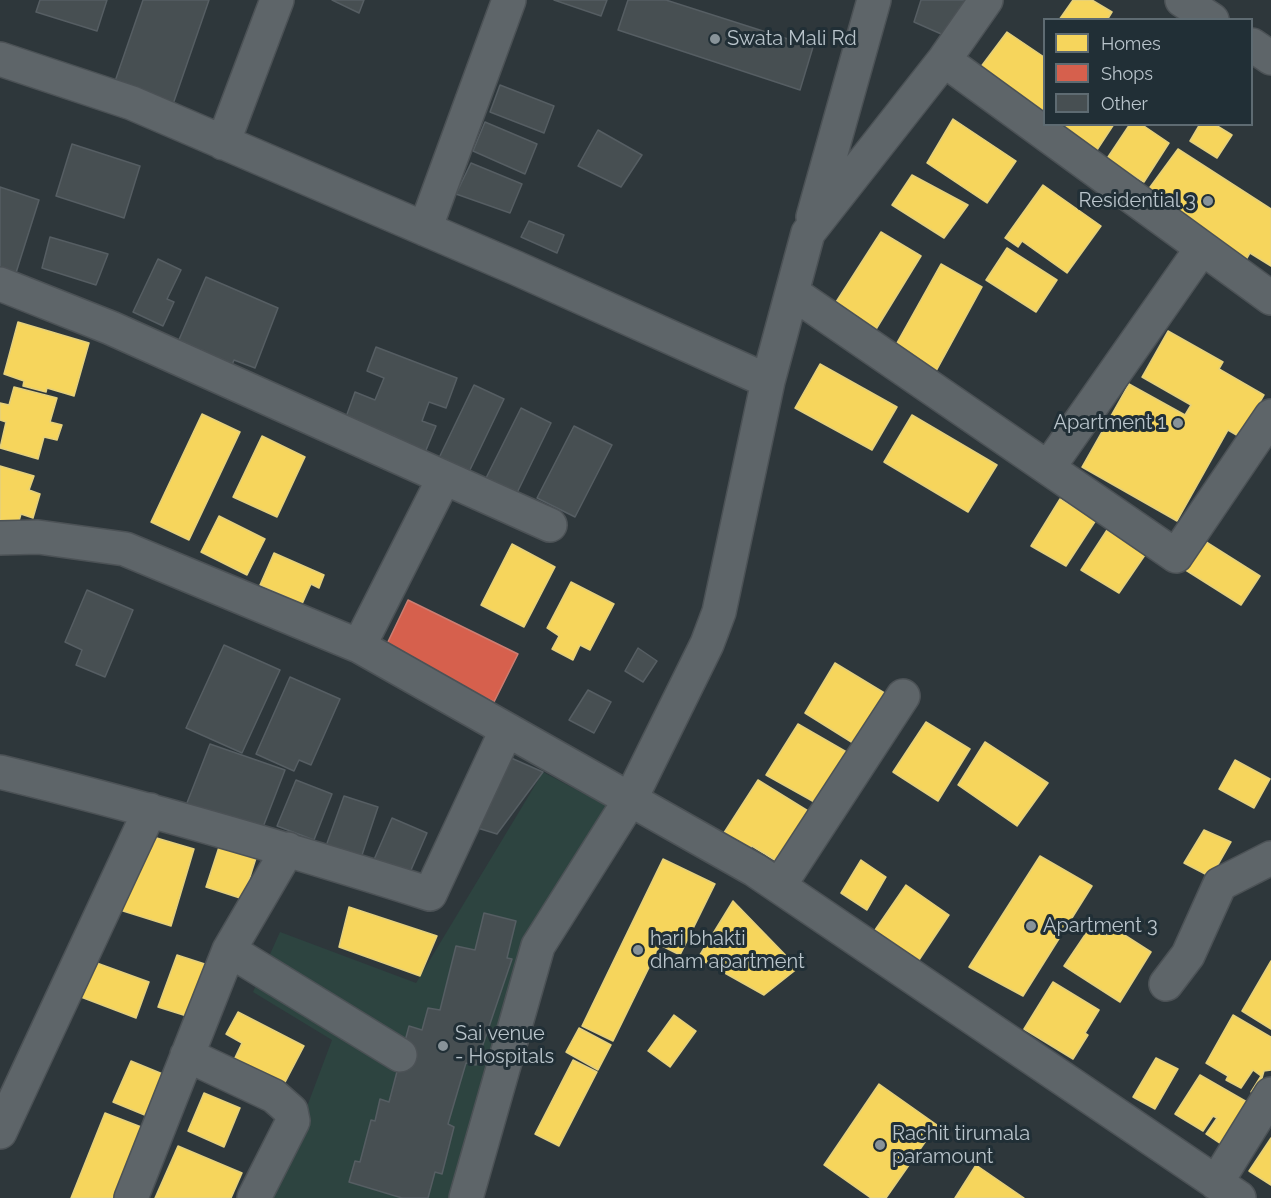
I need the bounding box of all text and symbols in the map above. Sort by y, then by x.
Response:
legend [1043,18,1253,126]
place label: Swata Mali Rd [727,27,857,51]
marker: Swata Mali Rd [708,32,722,46]
text: Homes [1101,33,1161,54]
text: Shops [1101,63,1153,84]
text: Other [1101,93,1148,114]
place label: Residential 3 [1079,189,1196,213]
marker: Residential 3 [1201,194,1215,208]
place label: Apartment 1 [1053,411,1166,435]
marker: Apartment 1 [1171,416,1185,430]
place label: Apartment 3 [1043,914,1158,938]
marker: Apartment 3 [1024,919,1038,933]
place label: hari bhakti dham apartment [650,927,805,974]
marker: hari bhakti dham apartment [631,943,645,957]
place label: Sai venue - Hospitals [455,1022,554,1069]
marker: Sai venue - Hospitals [436,1039,450,1053]
place label: Rachit tirumala paramount [892,1122,1030,1169]
marker: Rachit tirumala paramount [873,1138,887,1152]

